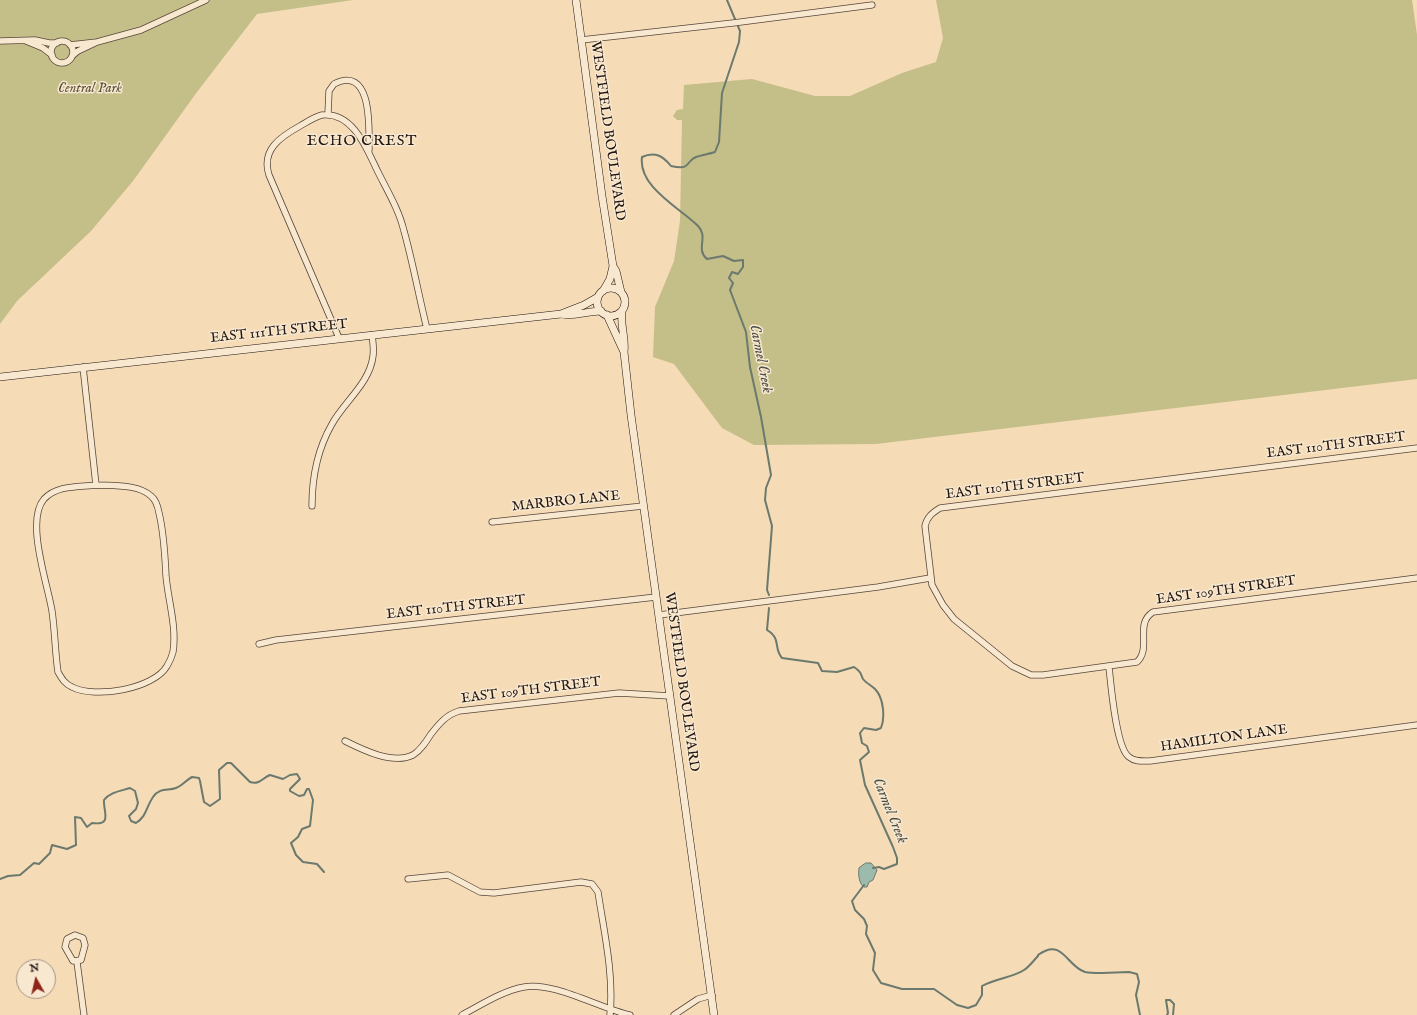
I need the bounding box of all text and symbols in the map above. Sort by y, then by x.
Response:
street label: WESTFIELD BOULEVARD [586,40,628,222]
park label: Central Park [58,81,122,97]
district label: ECHO CREST [307,133,417,151]
street label: EAST 111TH STREET [209,316,349,348]
water label: Carmel Creek [745,323,775,395]
street label: EAST 110TH STREET [1266,429,1406,463]
street label: EAST 110TH STREET [945,470,1085,504]
street label: MARBRO LANE [511,488,621,516]
street label: EAST 109TH STREET [1155,573,1297,609]
street label: WESTFIELD BOULEVARD [660,591,702,773]
street label: EAST 110TH STREET [386,592,526,624]
street label: EAST 109TH STREET [460,674,602,708]
street label: HAMILTON LANE [1159,722,1289,756]
water label: Carmel Creek [868,775,910,847]
north arrow [16,959,56,999]
text: N [29,961,40,976]

